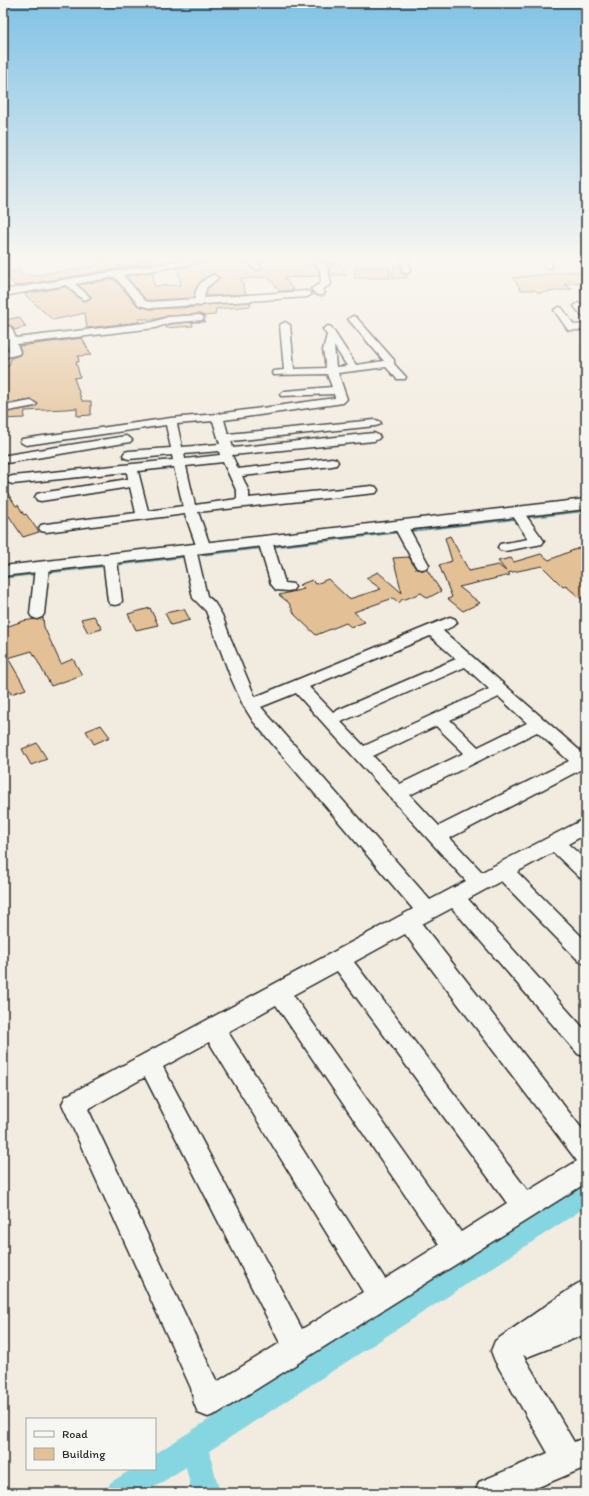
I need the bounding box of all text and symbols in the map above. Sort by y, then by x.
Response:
legend [26,1418,156,1470]
text: Road [62,1427,88,1441]
text: Building [62,1447,106,1461]

